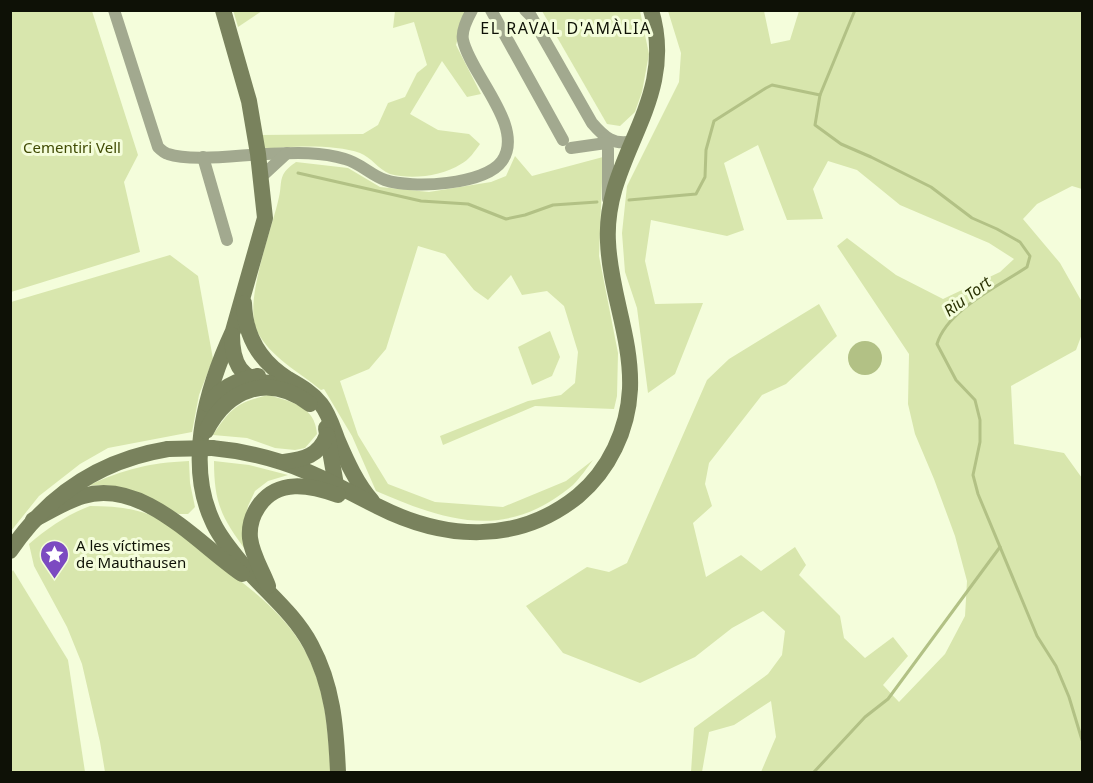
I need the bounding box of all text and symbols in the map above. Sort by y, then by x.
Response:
district label: EL RAVAL D'AMÀLIA [480,17,652,39]
park label: Cementiri Vell [23,137,121,157]
water label: Riu Tort [939,270,996,321]
place label: A les víctimes de Mauthausen [76,535,186,572]
place icon: A les víctimes de Mauthausen [39,538,71,580]

